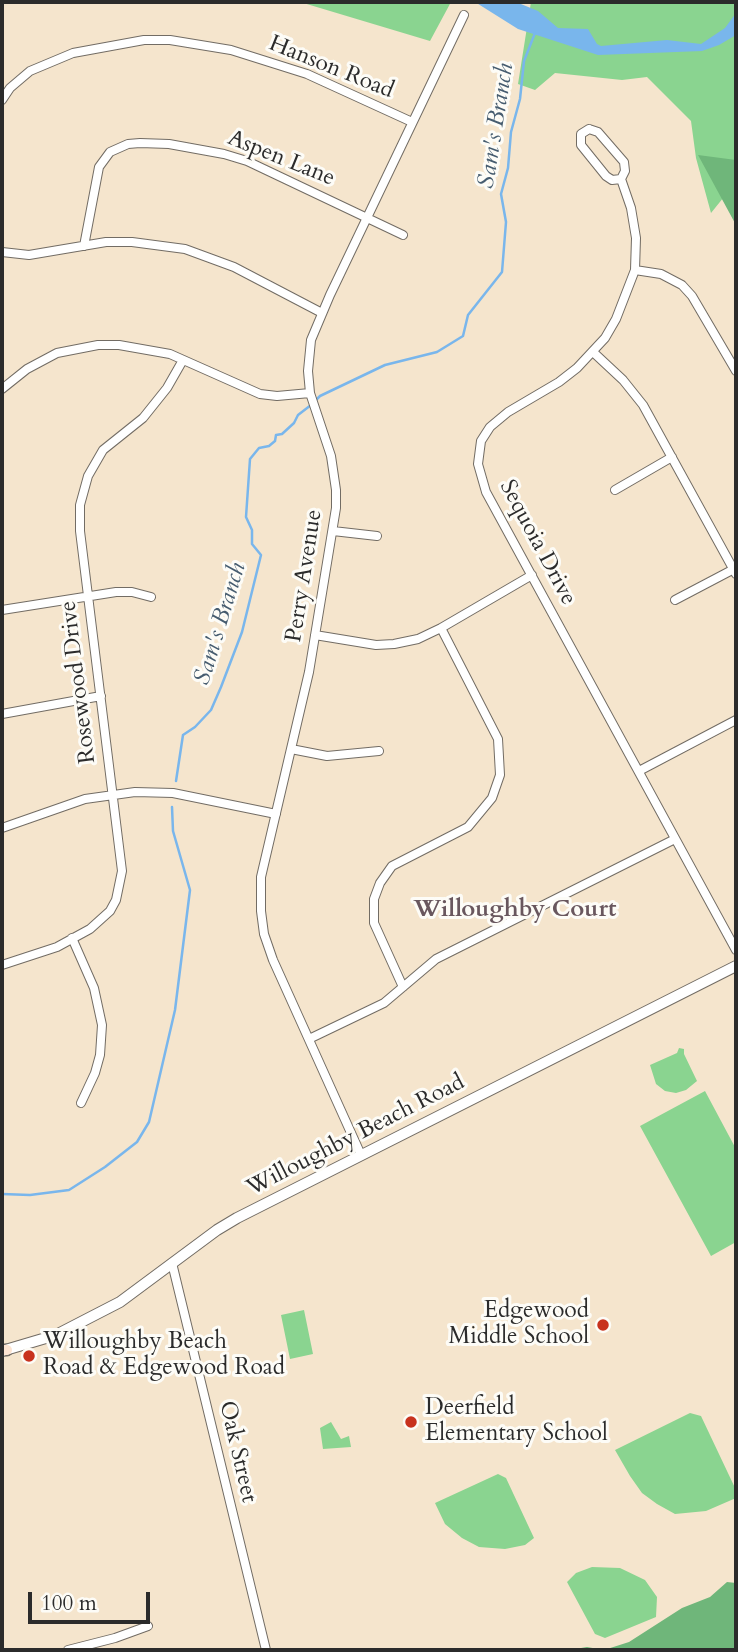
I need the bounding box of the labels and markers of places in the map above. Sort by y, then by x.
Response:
place label: Edgewood Middle School [449,1298,589,1352]
marker: Edgewood Middle School [595,1317,611,1333]
place label: Willoughby Beach Road & Edgewood Road [43,1329,285,1383]
marker: Willoughby Beach Road & Edgewood Road [21,1348,37,1364]
place label: Deerfield Elementary School [425,1395,608,1449]
marker: Deerfield Elementary School [403,1414,419,1430]

